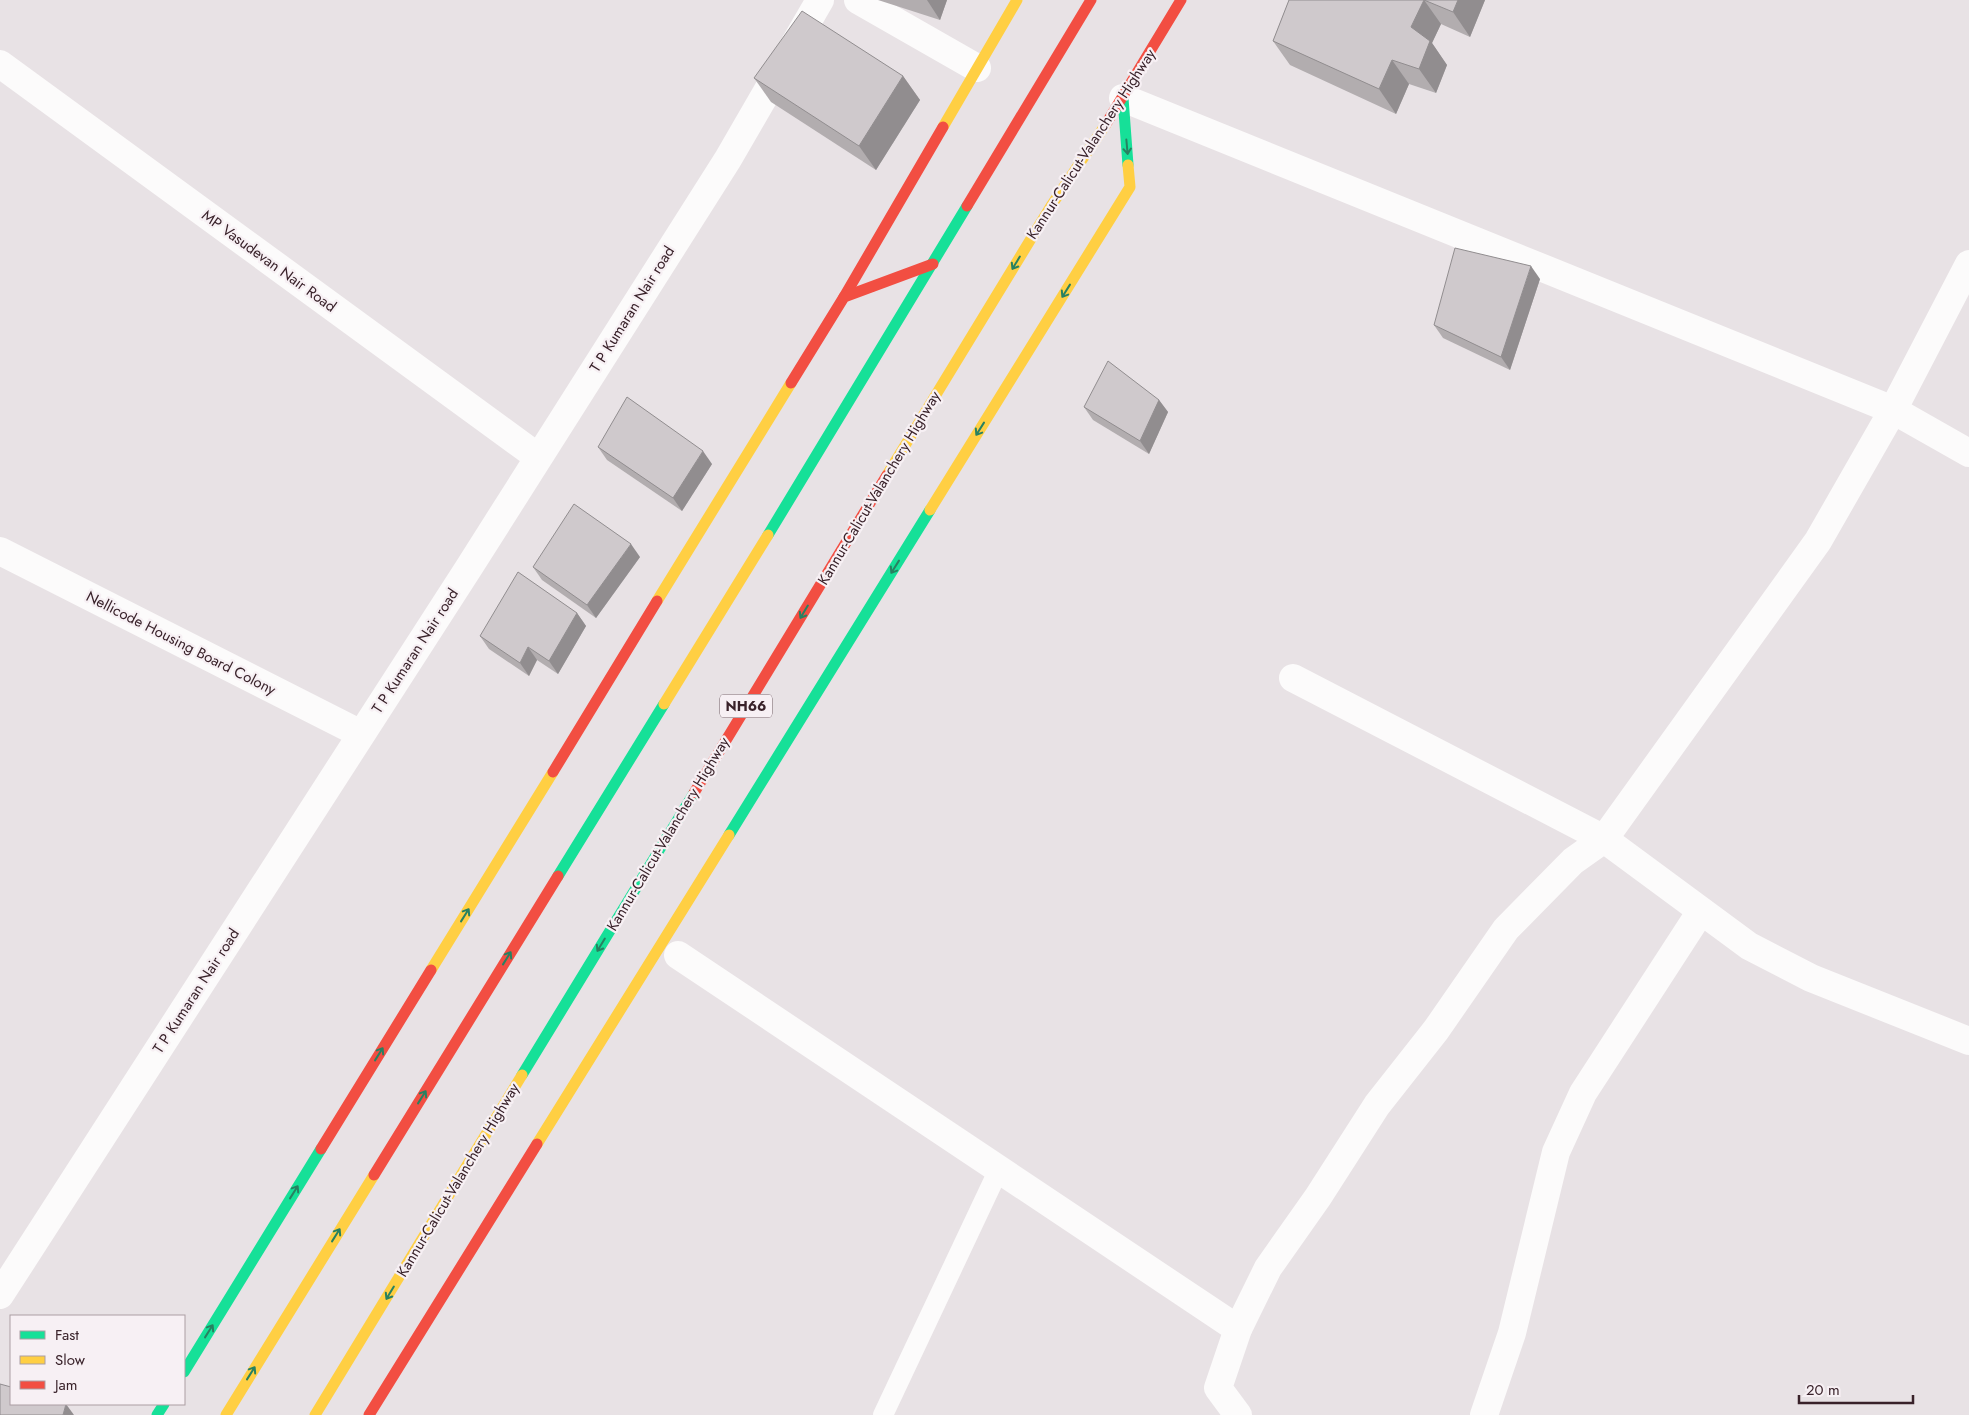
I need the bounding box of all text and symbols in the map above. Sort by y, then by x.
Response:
street label: Kannur-Calicut-Valanchery Highway [1021,44,1161,243]
one-way arrow [1123,139,1132,155]
street label: MP Vasudevan Nair Road [197,205,341,317]
street label: T P Kumaran Nair road [584,242,680,376]
one-way arrow [1010,256,1020,270]
one-way arrow [1060,284,1071,298]
street label: Kannur-Calicut-Valanchery Highway [812,387,946,589]
one-way arrow [975,422,985,436]
one-way arrow [889,560,899,574]
street label: T P Kumaran Nair road [366,584,464,718]
street label: Nellicode Housing Board Colony [82,585,280,701]
one-way arrow [798,604,808,618]
road number: NH66 [720,694,772,718]
street label: Kannur-Calicut-Valanchery Highway [601,733,735,935]
one-way arrow [460,909,470,923]
street label: T P Kumaran Nair road [147,924,245,1058]
one-way arrow [596,937,606,951]
one-way arrow [502,952,512,966]
one-way arrow [375,1047,385,1061]
street label: Kannur-Calicut-Valanchery Highway [391,1079,525,1281]
one-way arrow [417,1090,427,1104]
one-way arrow [290,1186,300,1200]
one-way arrow [332,1229,342,1243]
one-way arrow [384,1286,394,1300]
legend [10,1315,185,1405]
text: Fast [55,1324,79,1346]
one-way arrow [205,1324,215,1338]
text: Slow [55,1349,86,1371]
one-way arrow [247,1367,257,1381]
scale bar [1799,1372,1913,1404]
text: Jam [53,1374,78,1396]
text: 20 m [1806,1379,1840,1401]

